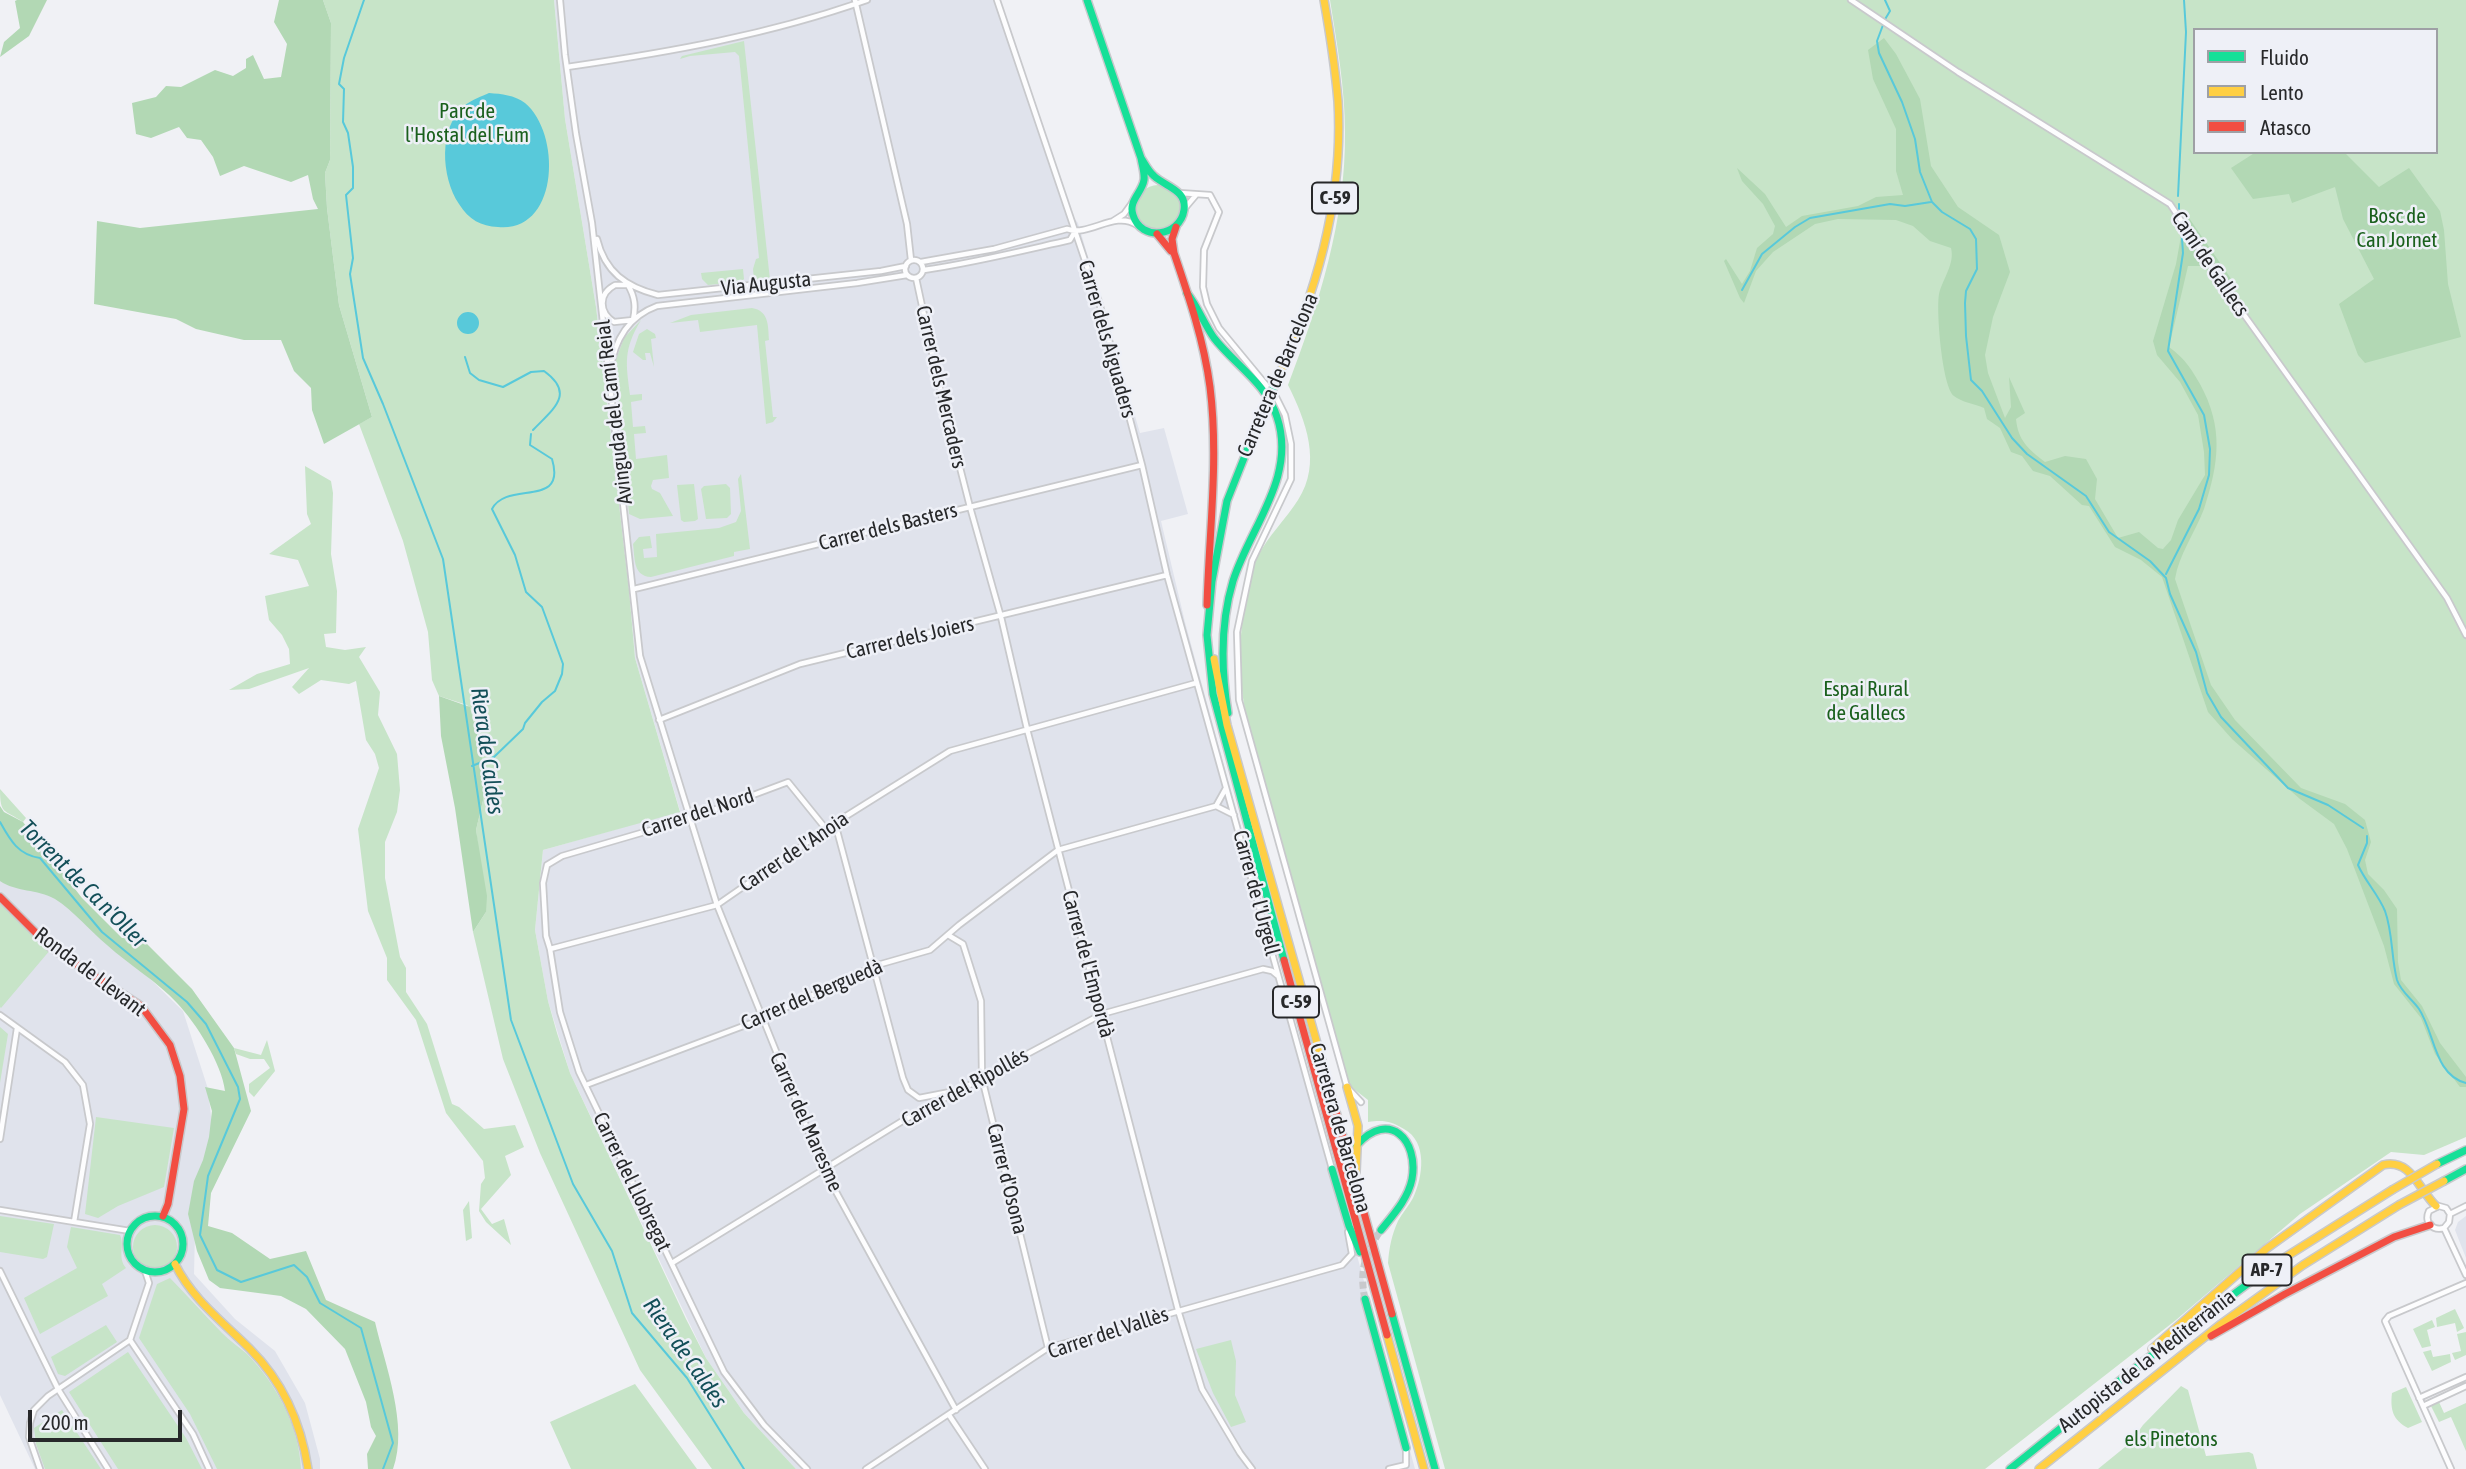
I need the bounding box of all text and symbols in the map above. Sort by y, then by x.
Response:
legend [2193,28,2438,154]
text: Fluido [2260,45,2309,69]
text: Lento [2260,80,2304,104]
park label: Parc de l'Hostal del Fum [405,98,529,148]
text: Atasco [2260,115,2311,139]
road number: C-59 [1312,182,1358,214]
park label: Bosc de Can Jornet [2357,203,2437,253]
street label: Camí de Gallecs [2166,207,2254,321]
street label: Carrer dels Aiguaders [1072,257,1142,421]
street label: Via Augusta [720,267,812,301]
street label: Carretera de Barcelona [1232,289,1324,461]
street label: Carrer dels Mercaders [910,303,972,471]
street label: Avinguda del Camí Reial [590,318,638,506]
street label: Carrer dels Basters [816,498,960,556]
street label: Carrer dels Joiers [844,611,976,665]
park label: Espai Rural de Gallecs [1823,676,1909,726]
water label: Riera de Caldes [464,686,510,816]
street label: Carrer del Nord [639,783,757,843]
street label: Carrer de l'Anoia [735,806,853,898]
water label: Torrent de Ca n'Oller [13,814,153,954]
street label: Carrer de l'Urgell [1227,828,1285,958]
street label: Carrer de l'Empordà [1056,888,1120,1040]
street label: Ronda de Llevant [29,922,151,1022]
street label: Carrer del Berguedà [737,954,887,1036]
road number: C-59 [1273,986,1319,1018]
street label: Carretera de Barcelona [1304,1040,1376,1216]
street label: Carrer del Ripollés [897,1043,1033,1133]
street label: Carrer del Maresme [764,1048,848,1196]
street label: Carrer del Llobregat [587,1108,677,1256]
street label: Carrer d'Osona [981,1121,1033,1237]
road number: AP-7 [2242,1254,2292,1286]
street label: Autopista de la Mediterrània [2053,1284,2241,1438]
water label: Riera de Caldes [637,1293,733,1413]
street label: Carrer del Vallès [1044,1302,1172,1364]
scale bar [32,1396,186,1440]
text: 200 m [41,1410,89,1434]
park label: els Pinetons [2124,1426,2218,1452]

